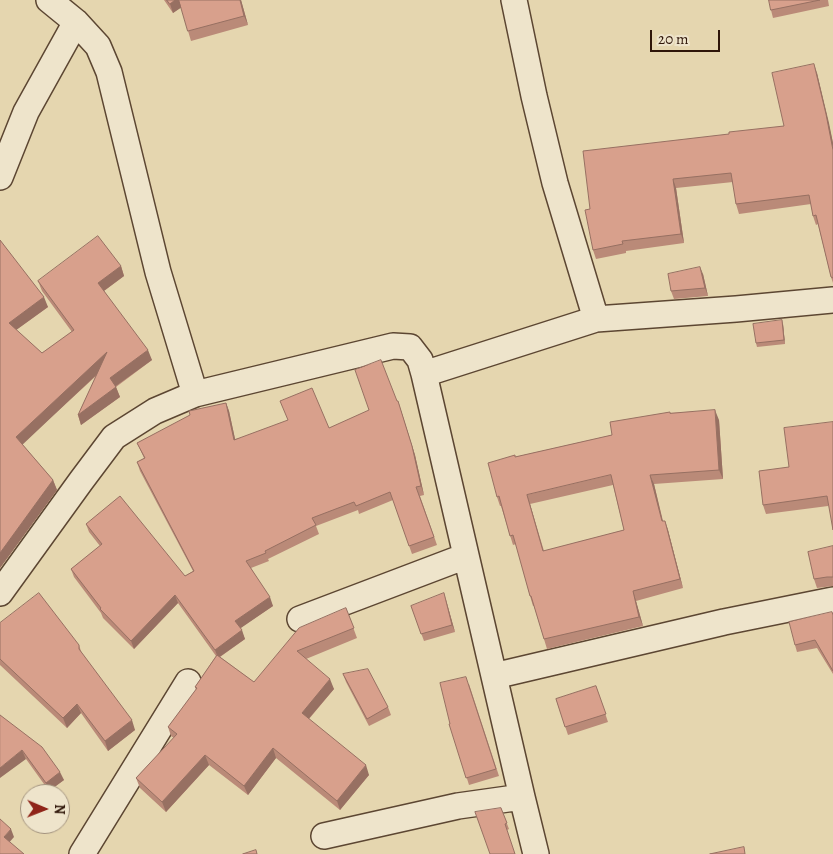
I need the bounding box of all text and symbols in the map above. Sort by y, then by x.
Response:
scale bar [653,20,723,52]
text: 20 m [658,29,689,49]
north arrow [20,784,70,834]
text: N [50,804,69,815]

